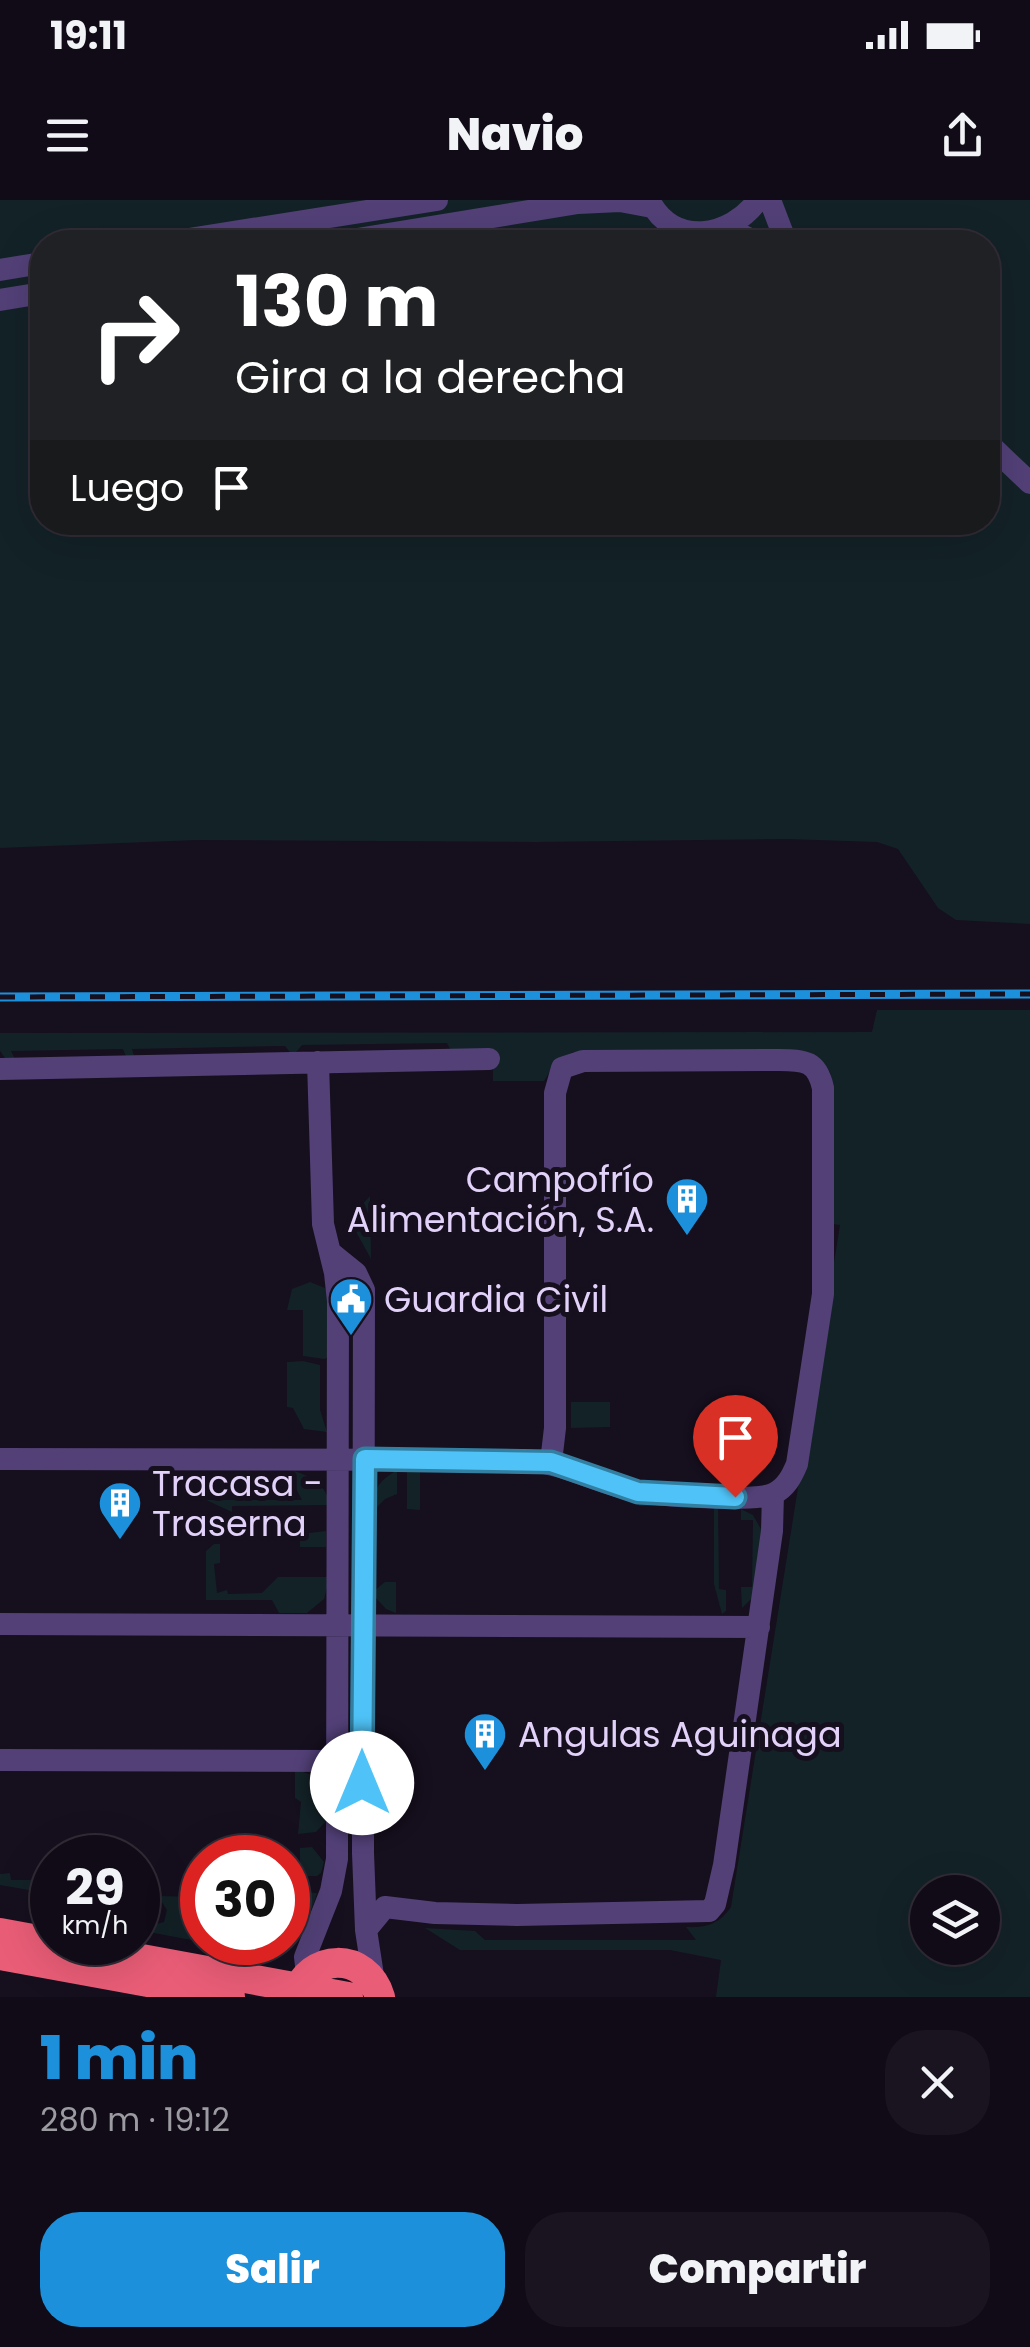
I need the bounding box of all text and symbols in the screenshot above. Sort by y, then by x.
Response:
text: 19:11 [50,9,127,62]
text: Navio [447,103,583,166]
icon: menu [40,108,95,163]
icon: share [935,108,990,163]
text: 130 m [235,252,438,351]
icon: right [70,270,200,400]
text: Gira a la derecha [235,346,626,409]
icon: arrive [204,460,259,515]
text: Luego [70,461,184,514]
place label: Campofrío Alimentación, S.A. [347,1155,654,1244]
building icon: Campofrío Alimentación, S.A. [664,1176,710,1237]
place label: Guardia Civil [384,1275,608,1324]
public building icon: Guardia Civil [328,1276,374,1337]
pin [693,1395,778,1498]
icon: arrive [708,1410,763,1465]
place label: Tracasa - Traserna [152,1459,323,1548]
building icon: Tracasa - Traserna [97,1480,143,1541]
place label: Angulas Aguinaga [518,1710,842,1759]
building icon: Angulas Aguinaga [462,1711,508,1772]
position arrow [310,1731,414,1835]
speed limit sign: 30 [180,1835,310,1965]
text: 29 [65,1852,125,1923]
map controls [910,1875,1000,1965]
button: layers [910,1875,1000,1965]
text: km/h [62,1908,128,1943]
text: 1 min [40,2016,198,2100]
button: close [885,2030,990,2135]
text: 280 m · 19:12 [40,2097,230,2142]
button: Salir [40,2212,505,2327]
button: Compartir [525,2212,990,2327]

